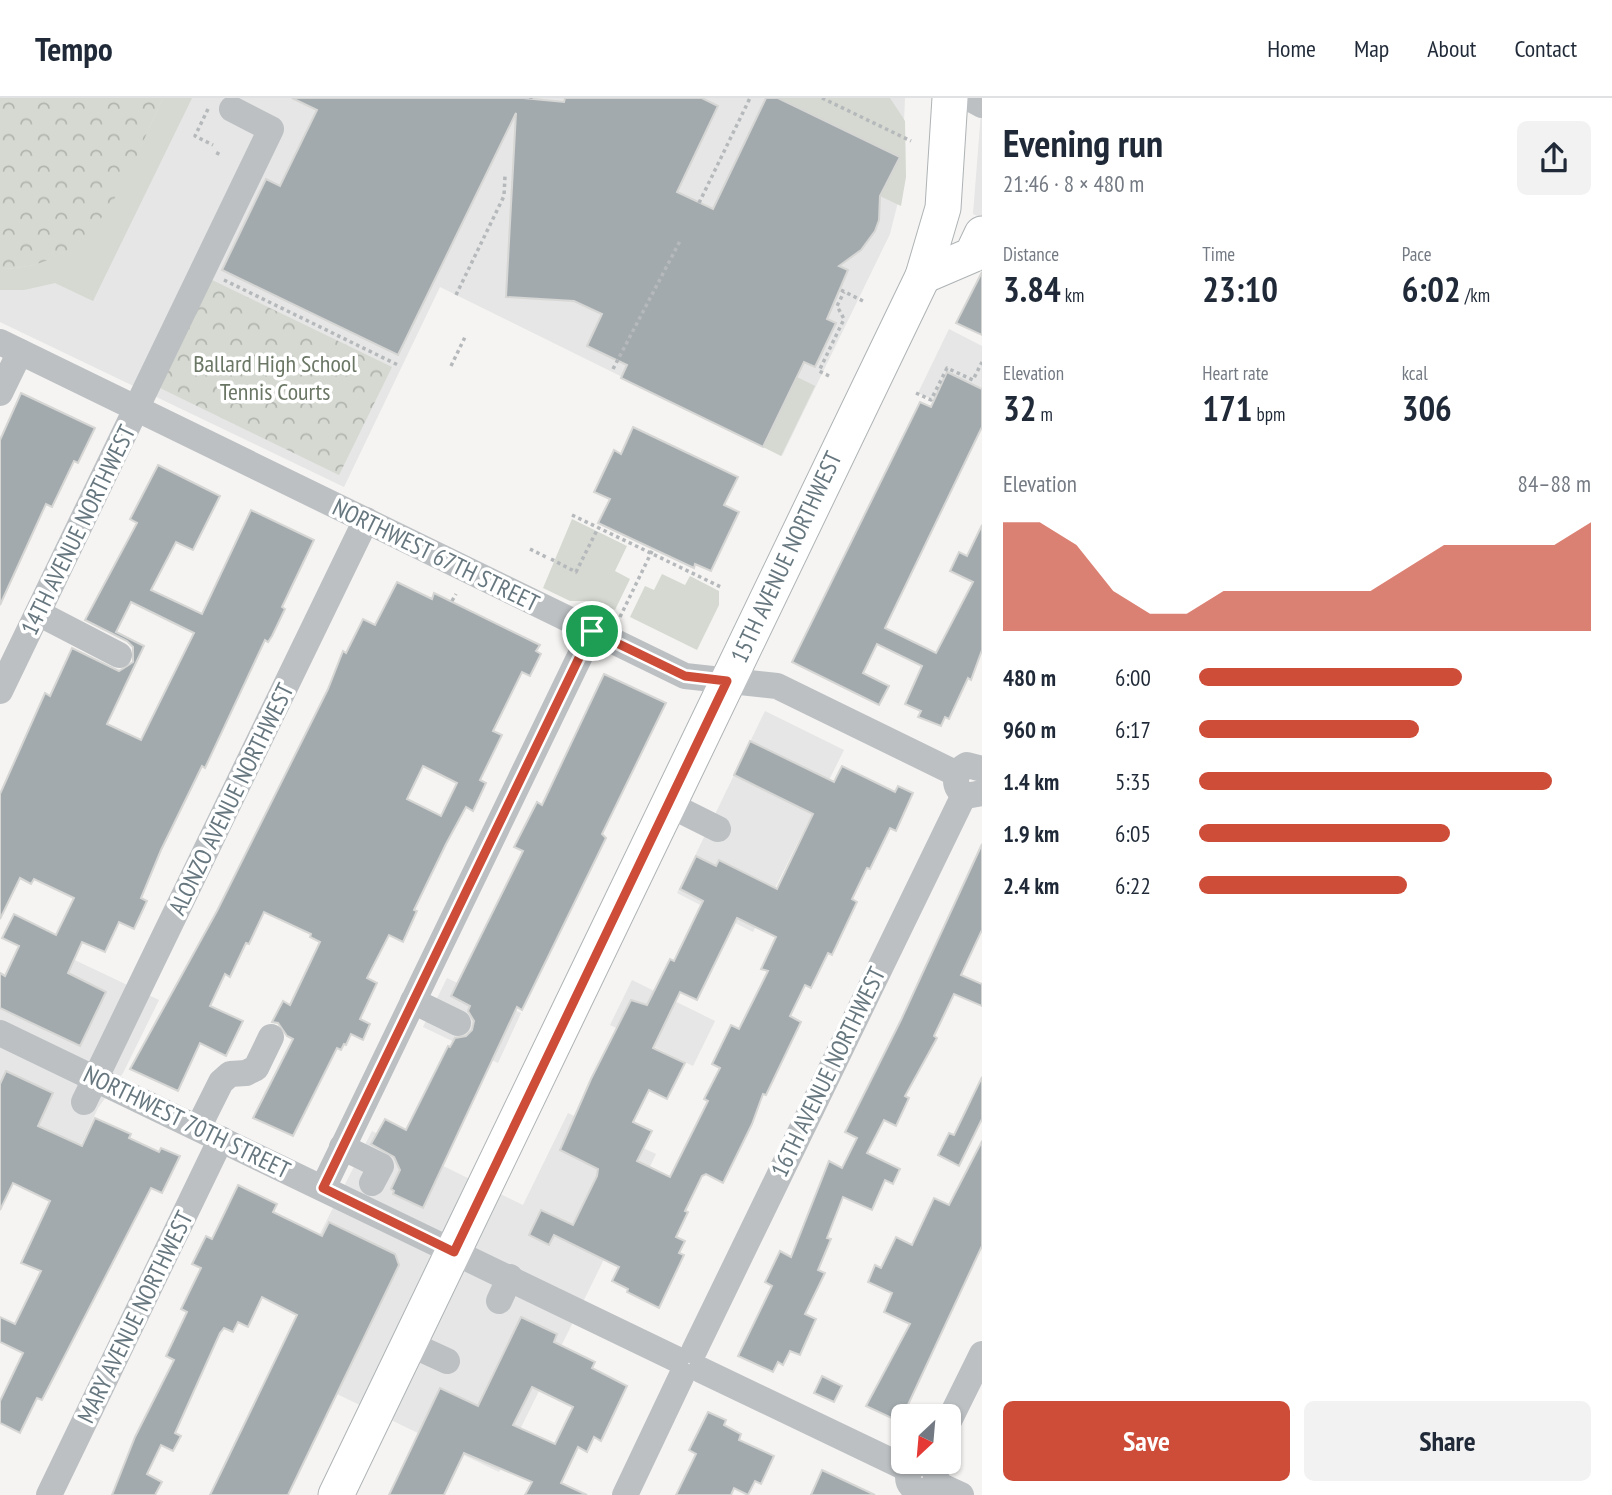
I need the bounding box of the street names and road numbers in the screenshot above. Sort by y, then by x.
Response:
street label: 14TH AVENUE NORTHWEST [14,420,142,640]
street label: 15TH AVENUE NORTHWEST [723,446,849,668]
street label: NORTHWEST 67TH STREET [328,492,545,619]
street label: ALONZO AVENUE NORTHWEST [161,678,301,920]
street label: 16TH AVENUE NORTHWEST [764,962,892,1182]
street label: NORTHWEST 70TH STREET [79,1059,296,1186]
street label: MARY AVENUE NORTHWEST [70,1206,200,1428]

